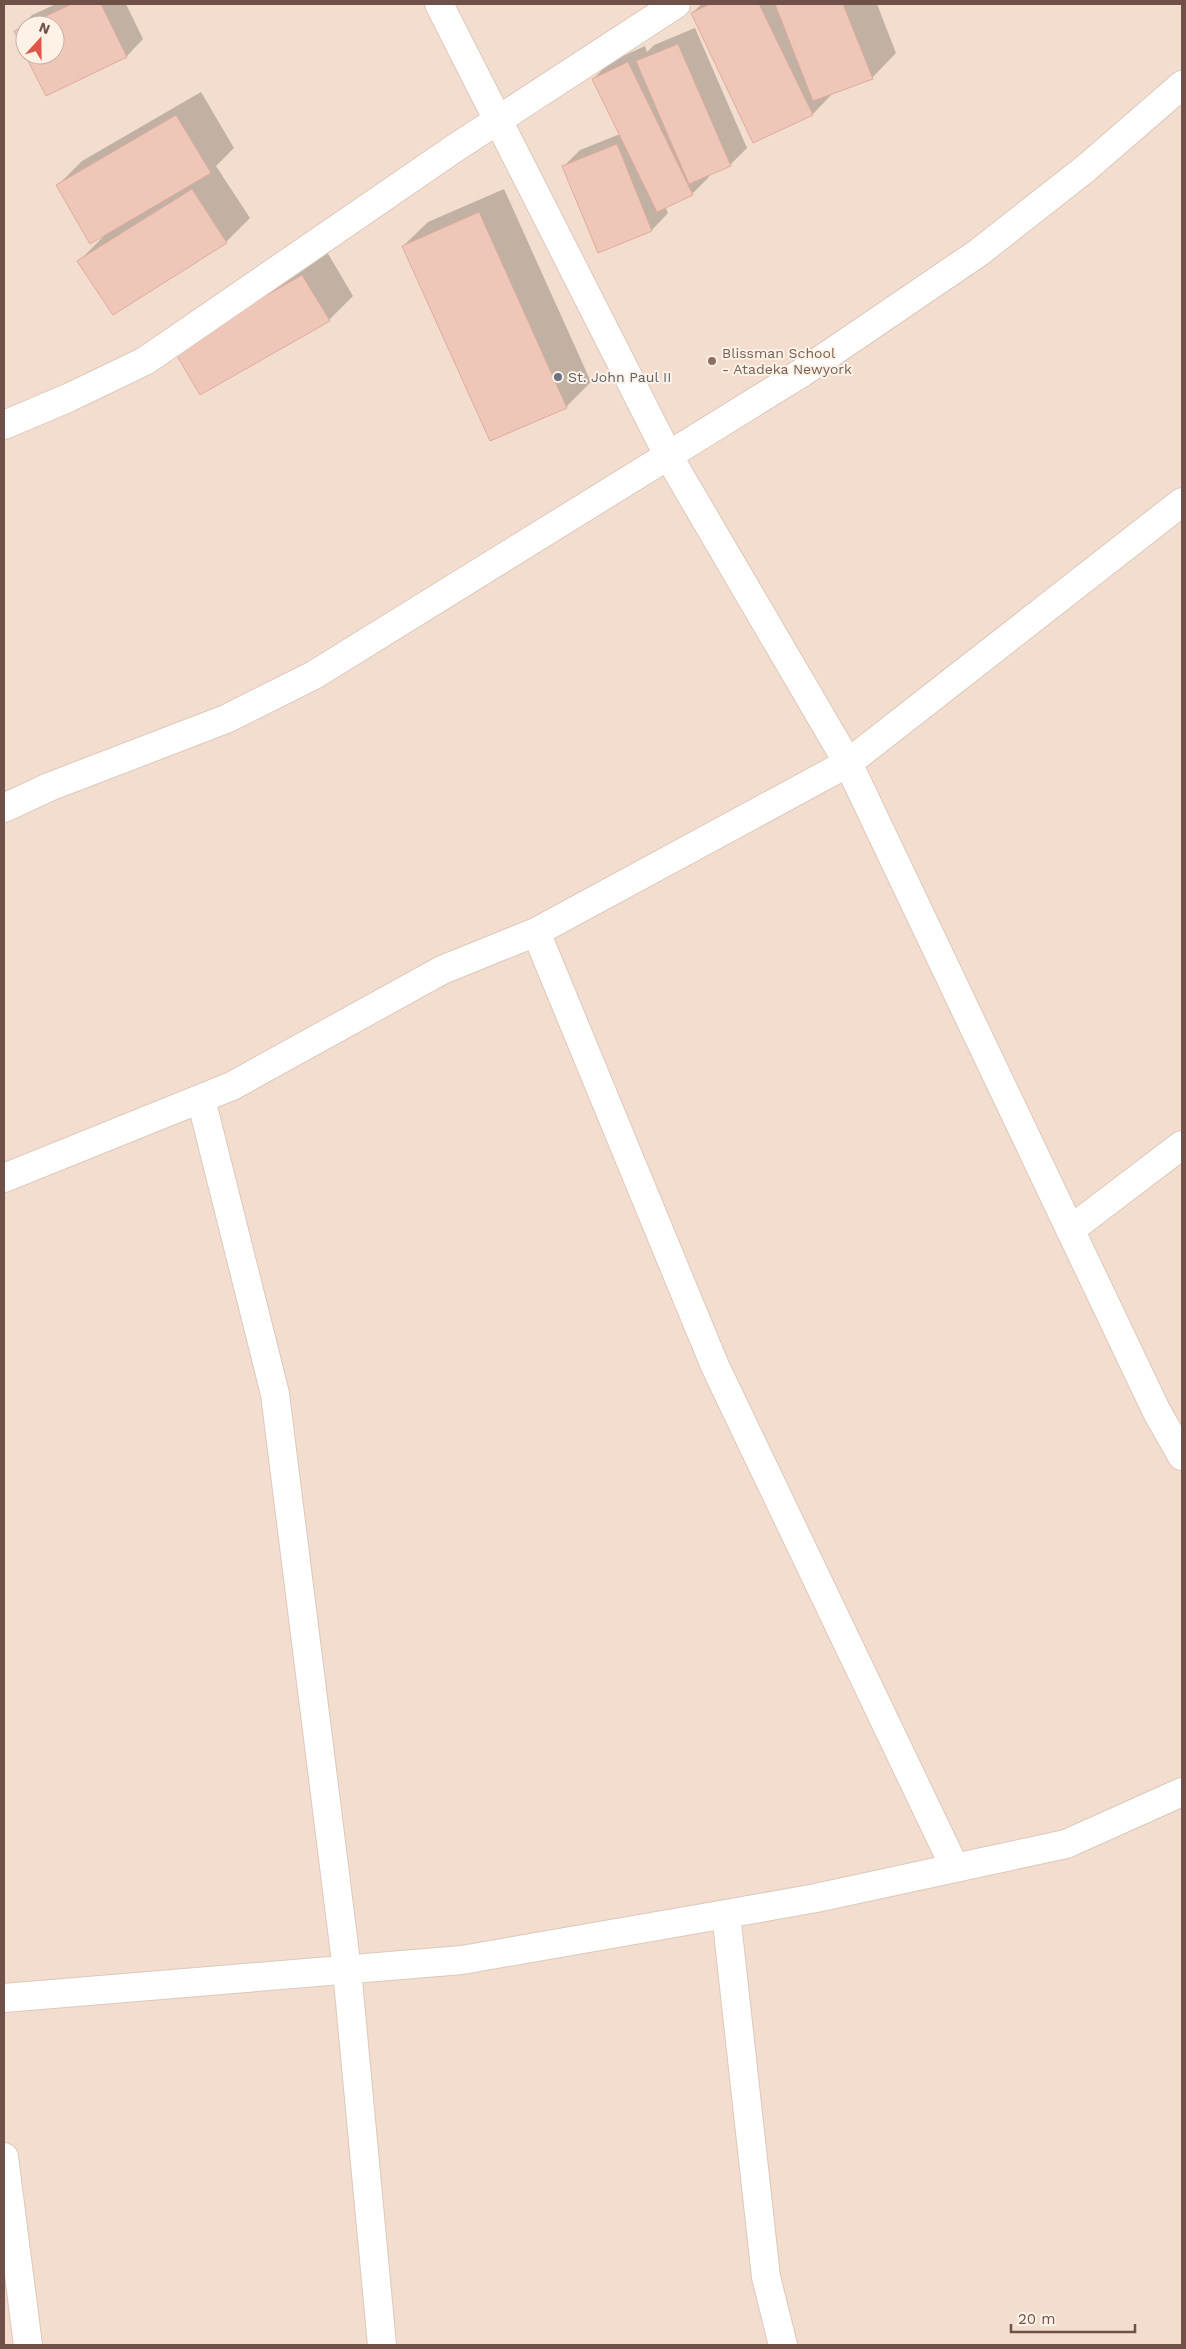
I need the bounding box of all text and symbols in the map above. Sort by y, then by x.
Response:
north arrow [15,15,65,65]
text: N [37,19,52,37]
place label: Blissman School - Atadeka Newyork [722,345,852,377]
marker: Blissman School - Atadeka Newyork [706,355,718,367]
place label: St. John Paul II [568,369,671,385]
marker: St. John Paul II [552,371,564,383]
scale bar [1011,2302,1135,2334]
text: 20 m [1018,2310,1056,2328]

